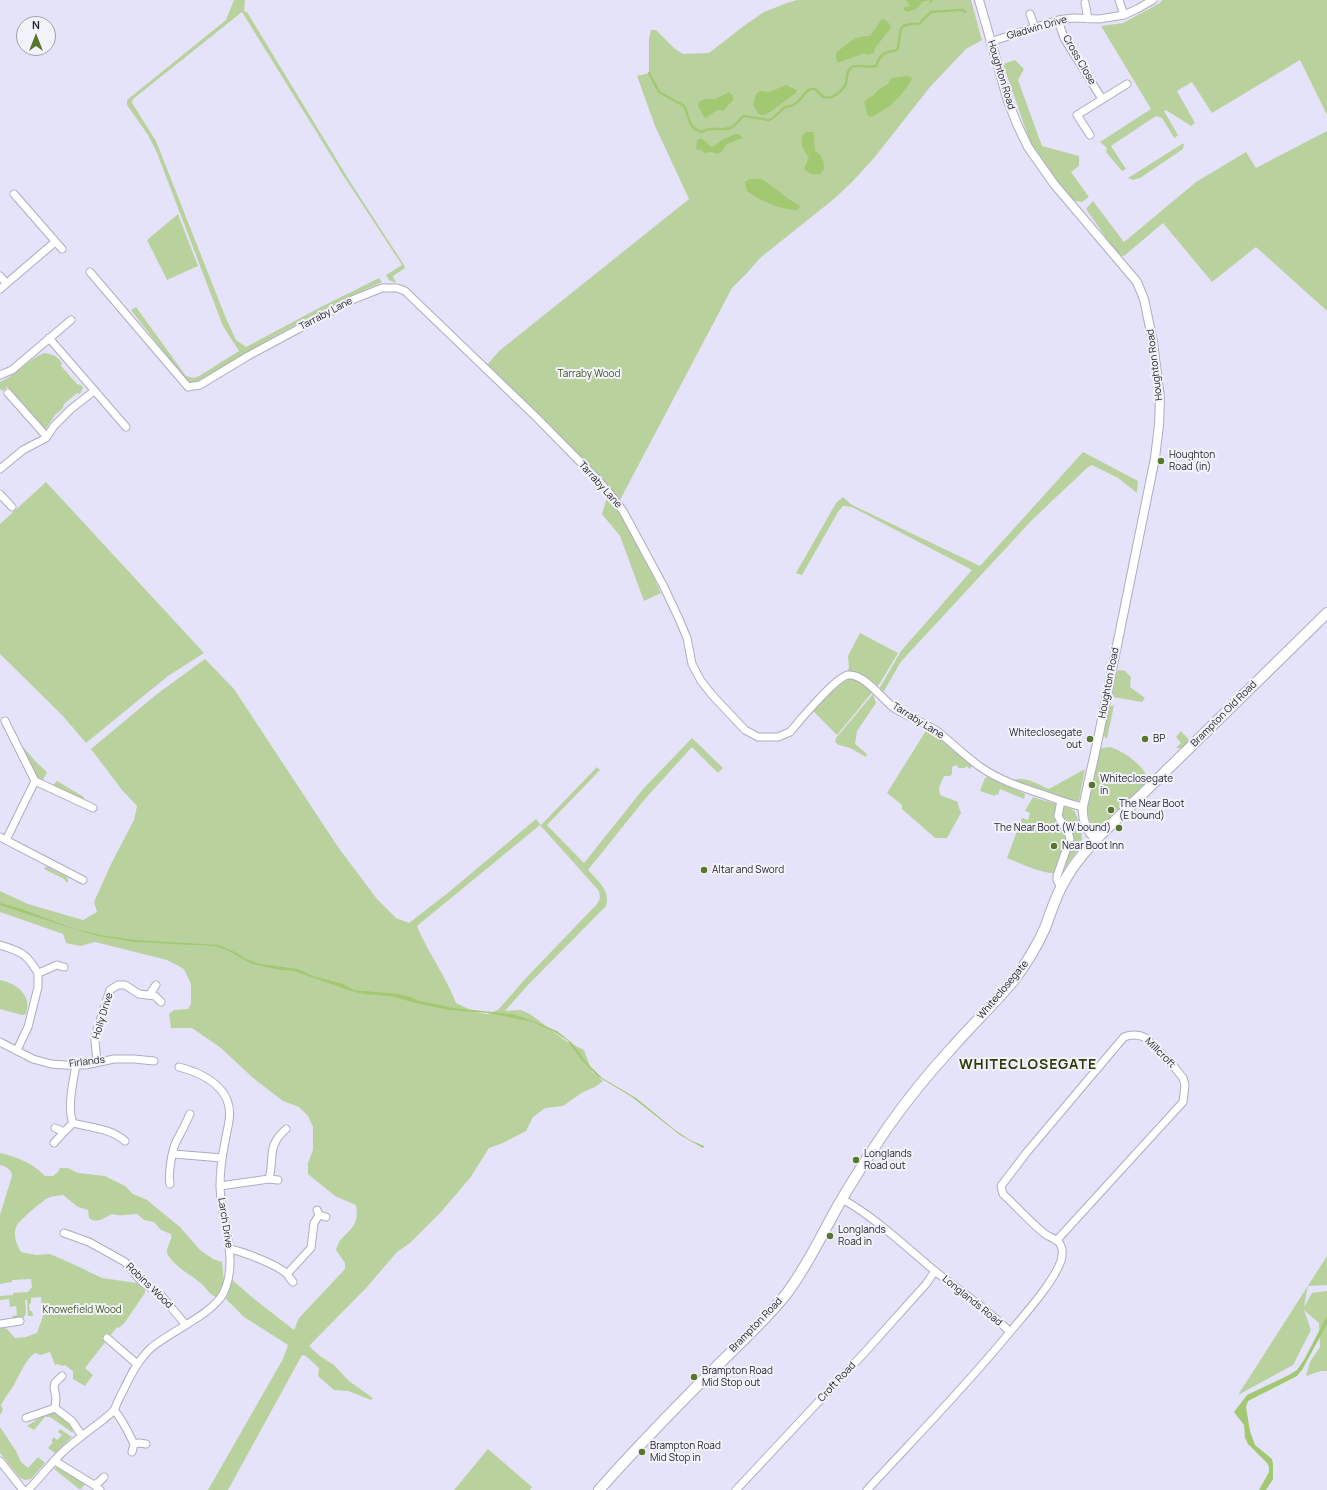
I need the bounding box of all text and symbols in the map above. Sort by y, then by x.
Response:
street label: Gladwin Drive [1005,14,1069,42]
north arrow [16,16,56,56]
text: N [32,17,40,32]
street label: Cross Close [1060,33,1098,87]
street label: Houghton Road [985,39,1017,111]
street label: Tarraby Lane [297,295,355,333]
street label: Houghton Road [1145,329,1165,401]
park label: Tarraby Wood [558,368,620,380]
place label: Houghton Road (in) [1169,449,1215,472]
marker: Houghton Road (in) [1156,456,1166,466]
street label: Tarraby Lane [576,459,624,511]
street label: Houghton Road [1096,647,1122,719]
street label: Brampton Old Road [1189,679,1259,749]
street label: Tarraby Lane [890,700,946,742]
place label: Whiteclosegate out [1009,727,1082,750]
place label: BP [1153,733,1165,745]
marker: Whiteclosegate out [1085,734,1095,744]
marker: BP [1140,734,1150,744]
place label: Whiteclosegate in [1100,773,1173,796]
marker: Whiteclosegate in [1087,780,1097,790]
place label: The Near Boot (E bound) [1119,798,1184,822]
marker: The Near Boot (E bound) [1106,805,1116,815]
place label: The Near Boot (W bound) [994,822,1111,834]
marker: The Near Boot (W bound) [1114,823,1124,833]
place label: Near Boot Inn [1062,840,1124,852]
marker: Near Boot Inn [1049,841,1059,851]
place label: Altar and Sword [712,864,784,876]
marker: Altar and Sword [699,865,709,875]
street label: Whiteclosegate [975,958,1031,1022]
street label: Holly Drive [90,991,116,1041]
street label: Millcroft [1142,1035,1178,1071]
street label: Firlands [68,1054,106,1070]
district label: WHITECLOSEGATE [959,1057,1097,1073]
place label: Longlands Road out [864,1148,912,1172]
marker: Longlands Road out [851,1155,861,1165]
street label: Larch Drive [215,1197,235,1249]
place label: Longlands Road in [838,1224,886,1248]
marker: Longlands Road in [825,1231,835,1241]
street label: Robins Wood [123,1261,175,1311]
street label: Longlands Road [940,1273,1004,1329]
street label: Brampton Road [727,1295,785,1355]
park label: Knowefield Wood [42,1304,122,1316]
street label: Croft Road [816,1360,858,1404]
place label: Brampton Road Mid Stop out [702,1365,773,1388]
marker: Brampton Road Mid Stop out [689,1372,699,1382]
place label: Brampton Road Mid Stop in [650,1440,721,1464]
marker: Brampton Road Mid Stop in [637,1447,647,1457]

